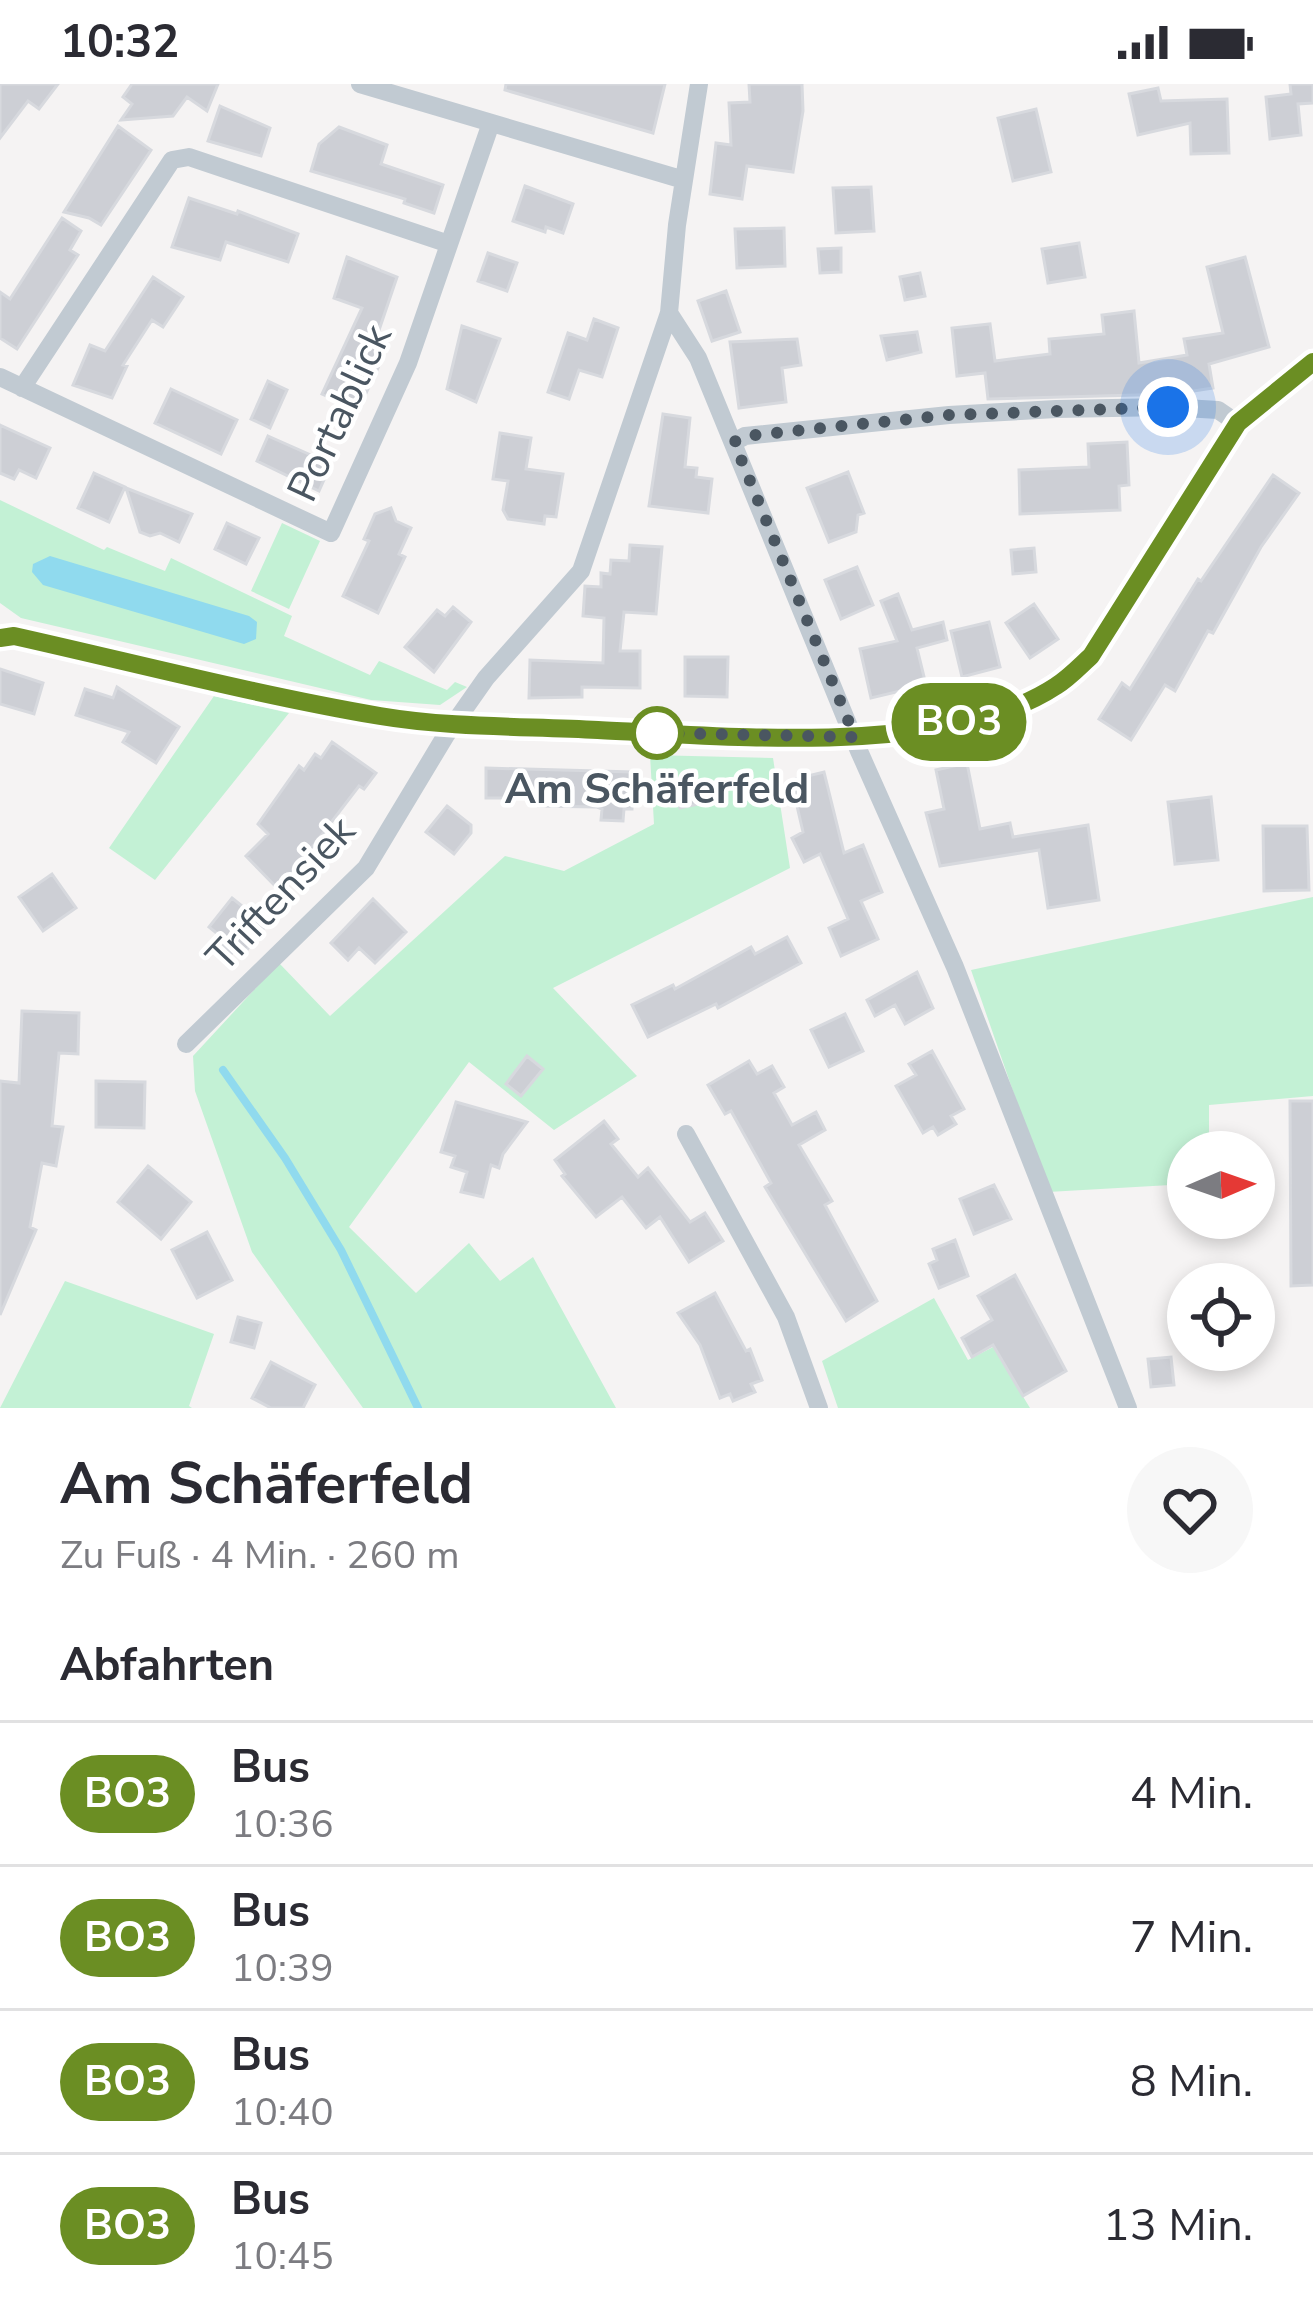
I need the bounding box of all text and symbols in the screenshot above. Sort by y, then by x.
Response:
text: 10:32 [60,12,179,73]
street label: Portablick [274,314,406,511]
your location [1138,377,1198,437]
line badge: BO3 [890,683,1028,761]
text: BO3 [915,693,1003,750]
marker: Am Schäferfeld [632,708,682,758]
place label: Am Schäferfeld [505,761,809,818]
street label: Triftensiek [194,803,369,984]
north arrow [1167,1131,1275,1239]
map controls [1167,1131,1275,1371]
button: locate [1167,1263,1275,1371]
text: Am Schäferfeld [60,1445,473,1523]
button: heart [1127,1447,1253,1573]
text: Zu Fuß · 4 Min. · 260 m [60,1529,460,1582]
text: Abfahrten [60,1635,274,1696]
text: Bus [231,1737,310,1798]
text: 4 Min. [1130,1763,1253,1824]
text: BO3 [84,1765,171,1822]
text: 10:36 [231,1798,334,1851]
text: Bus [231,1881,310,1942]
text: 7 Min. [1130,1907,1253,1968]
text: BO3 [84,1909,171,1966]
text: 10:39 [231,1942,334,1995]
text: Bus [231,2025,310,2086]
text: 8 Min. [1130,2051,1253,2112]
text: BO3 [84,2053,171,2110]
text: 10:40 [231,2086,334,2139]
text: Bus [231,2169,310,2230]
text: 13 Min. [1103,2195,1253,2256]
text: BO3 [84,2197,171,2254]
text: 10:45 [231,2230,334,2283]

